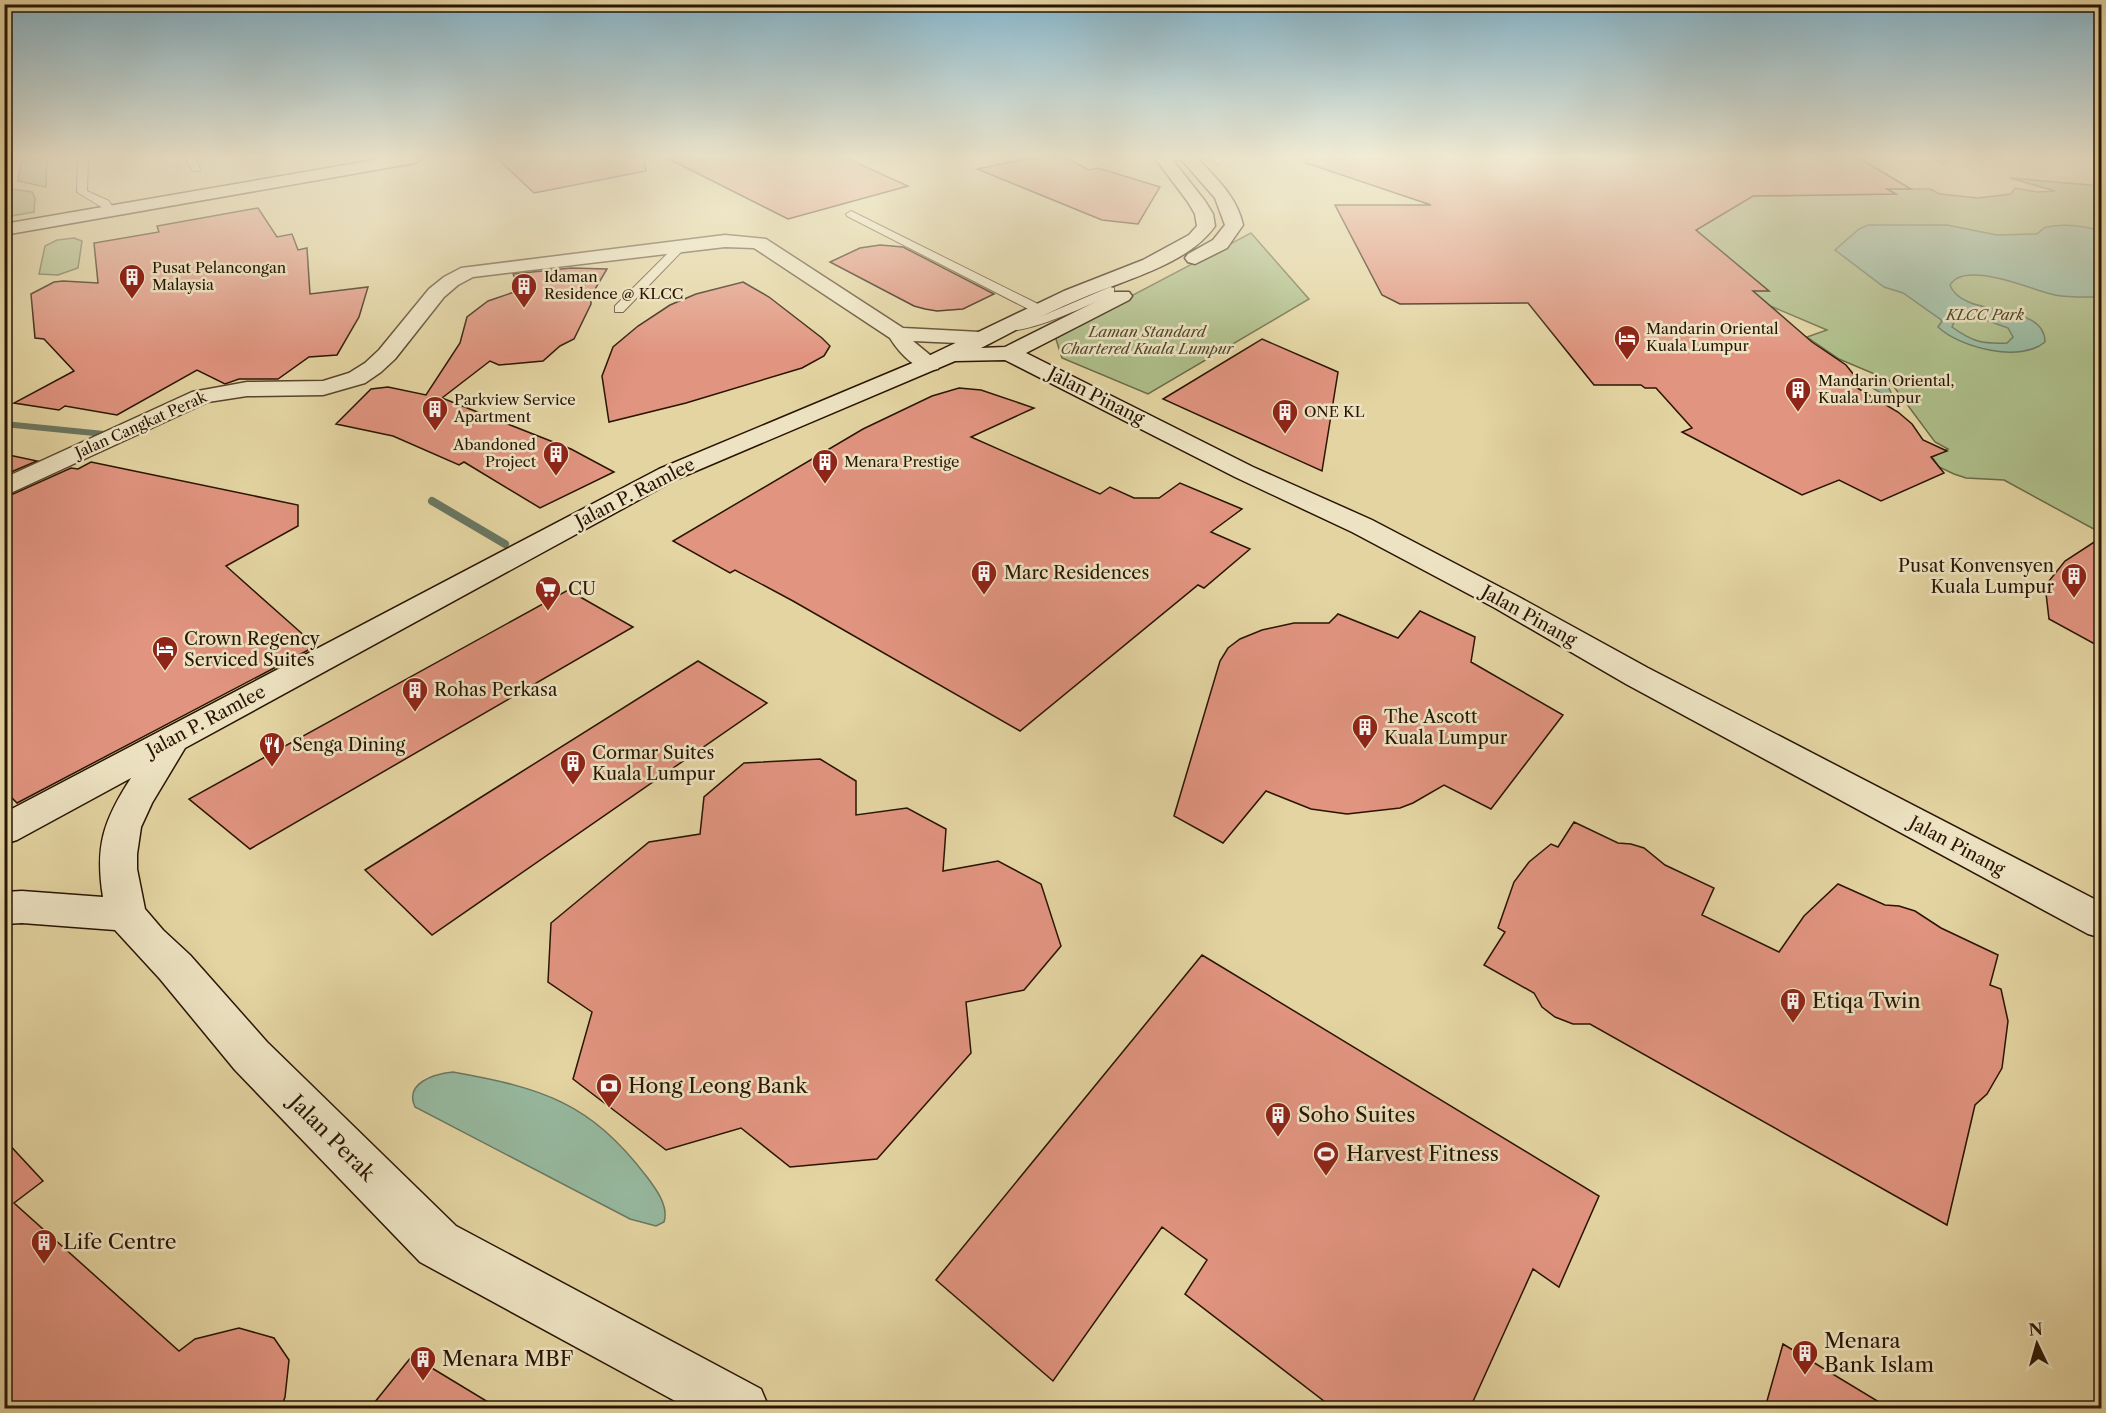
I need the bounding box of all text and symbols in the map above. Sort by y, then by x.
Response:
place label: Pusat Pelancongan Malaysia [152,258,287,294]
building icon: Pusat Pelancongan Malaysia [117,262,147,300]
place label: Idaman Residence @ KLCC [544,267,683,303]
building icon: Idaman Residence @ KLCC [509,271,539,309]
park label: KLCC Park [1945,305,2024,324]
place label: Mandarin Oriental Kuala Lumpur [1646,319,1779,355]
park label: Laman Standard Chartered Kuala Lumpur [1060,322,1235,358]
hotel icon: Mandarin Oriental Kuala Lumpur [1612,323,1642,361]
street label: Jalan Pinang [1041,361,1148,430]
place label: Mandarin Oriental, Kuala Lumpur [1818,371,1954,407]
building icon: Mandarin Oriental, Kuala Lumpur [1783,375,1813,413]
street label: Jalan Cangkat Perak [70,386,211,463]
place label: Parkview Service Apartment [453,390,576,426]
building icon: Parkview Service Apartment [420,394,450,432]
building icon: ONE KL [1270,397,1300,435]
place label: ONE KL [1304,402,1365,421]
place label: Abandoned Project [452,435,537,471]
building icon: Abandoned Project [541,439,571,477]
building icon: Menara Prestige [810,447,840,485]
place label: Menara Prestige [844,452,959,471]
street label: Jalan P. Ramlee [569,453,699,534]
place label: Pusat Konvensyen Kuala Lumpur [1898,555,2054,598]
building icon: Marc Residences [969,558,999,596]
building icon: Pusat Konvensyen Kuala Lumpur [2059,561,2089,599]
place label: Marc Residences [1004,562,1149,584]
supermarket icon: CU [533,574,563,612]
place label: CU [568,578,596,600]
street label: Jalan Pinang [1475,579,1581,651]
place label: Crown Regency Serviced Suites [184,628,321,671]
hotel icon: Crown Regency Serviced Suites [150,634,180,672]
building icon: Rohas Perkasa [400,675,430,713]
place label: Rohas Perkasa [434,679,558,701]
street label: Jalan P. Ramlee [140,680,269,763]
place label: The Ascott Kuala Lumpur [1384,706,1508,749]
building icon: The Ascott Kuala Lumpur [1350,712,1380,750]
restaurant icon: Senga Dining [257,730,287,768]
place label: Senga Dining [292,734,406,756]
place label: Cormar Suites Kuala Lumpur [592,742,716,785]
building icon: Cormar Suites Kuala Lumpur [558,748,588,786]
street label: Jalan Pinang [1903,810,2009,881]
building icon: Etiqa Twin [1778,986,1808,1024]
place label: Etiqa Twin [1812,988,1921,1013]
bank icon: Hong Leong Bank [594,1071,624,1109]
place label: Hong Leong Bank [628,1073,808,1098]
street label: Jalan Perak [282,1087,381,1186]
building icon: Soho Suites [1263,1100,1293,1138]
place label: Soho Suites [1298,1102,1415,1127]
sports icon: Harvest Fitness [1311,1139,1341,1177]
place label: Harvest Fitness [1346,1141,1499,1166]
building icon: Life Centre [29,1227,59,1265]
place label: Life Centre [63,1229,177,1254]
north arrow [2007,1314,2067,1374]
text: N [2028,1318,2044,1340]
place label: Menara Bank Islam [1824,1328,1934,1377]
building icon: Menara Bank Islam [1790,1338,1820,1376]
building icon: Menara MBF [408,1344,438,1382]
place label: Menara MBF [442,1346,574,1371]

